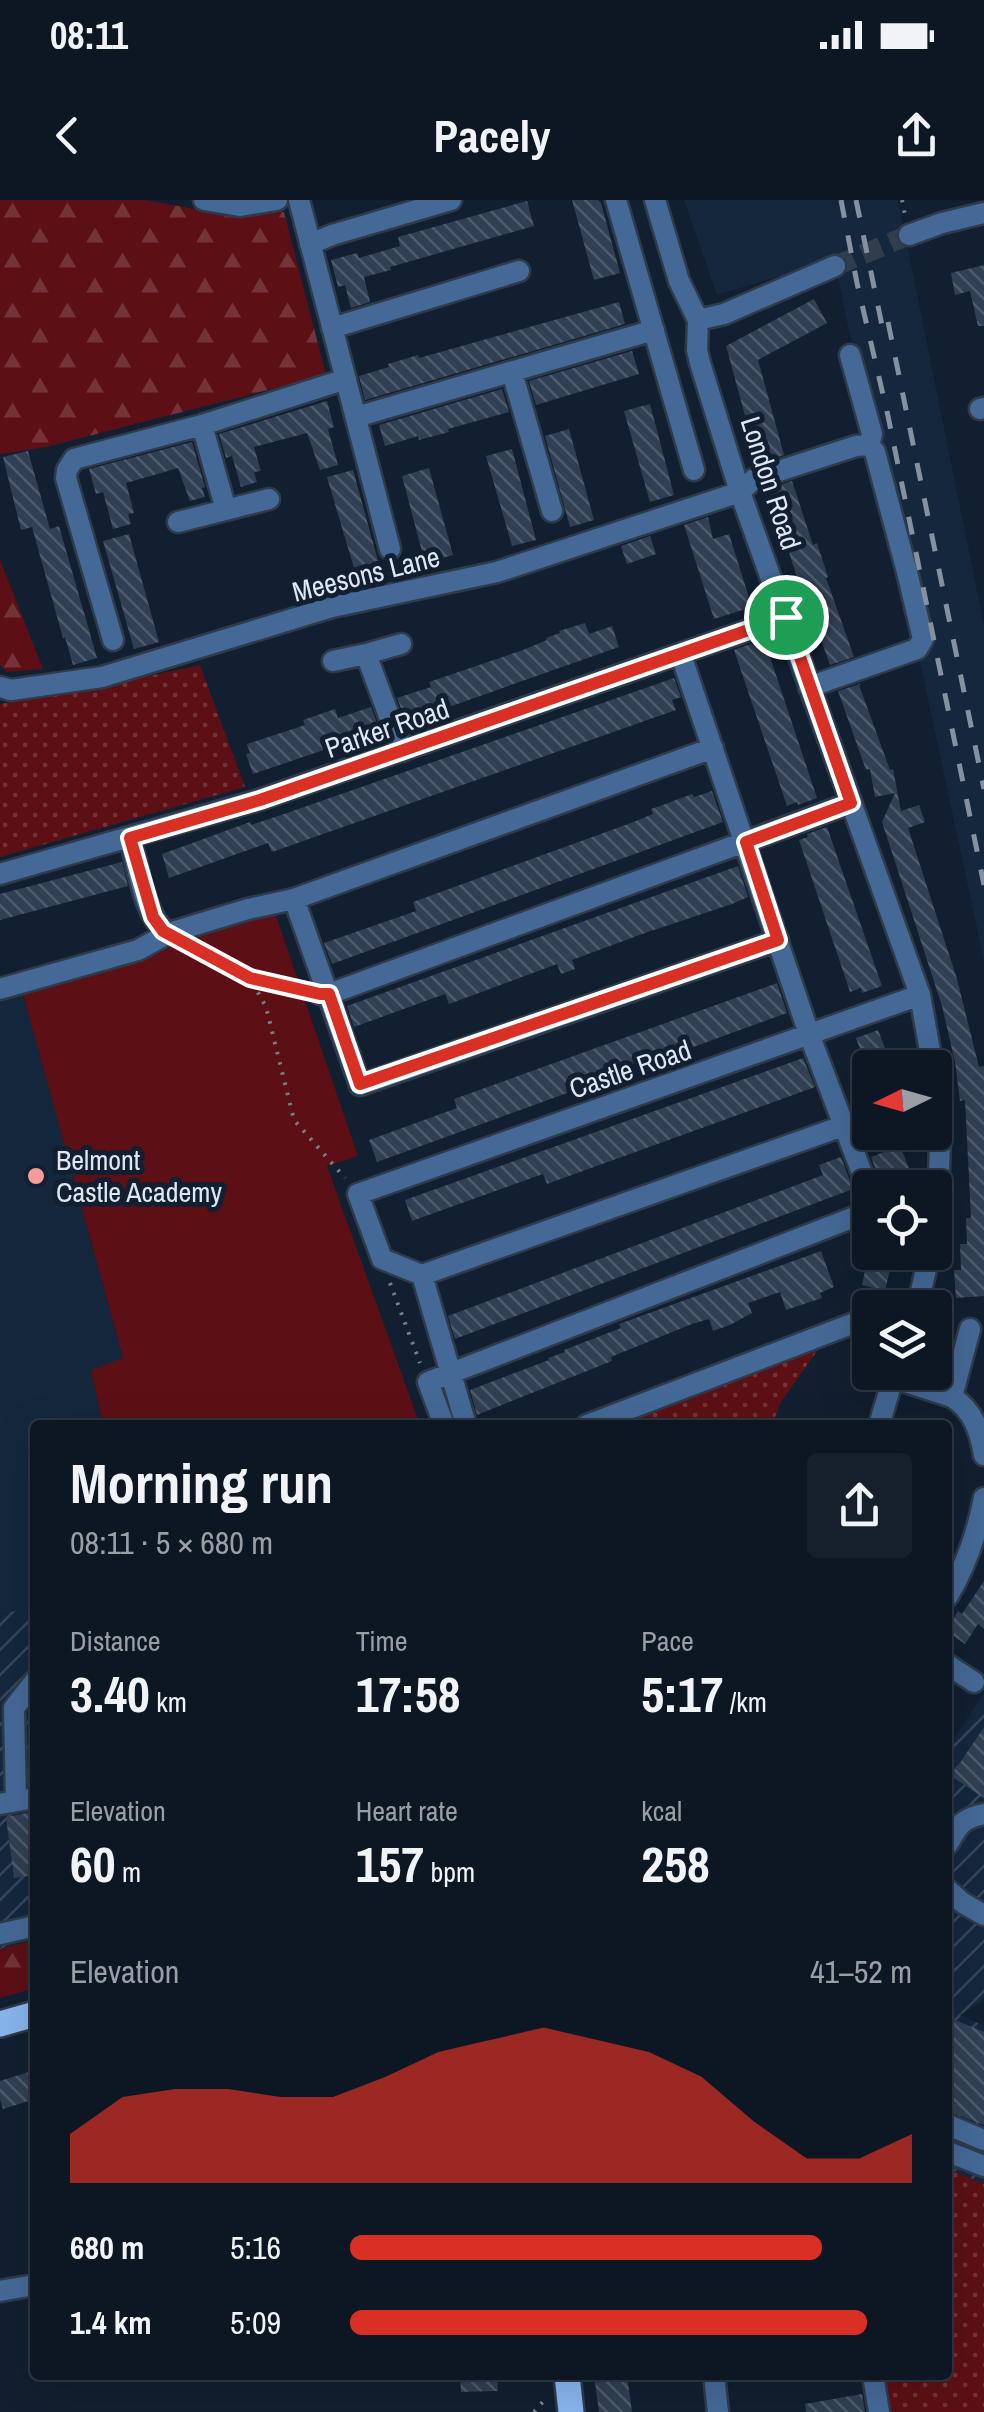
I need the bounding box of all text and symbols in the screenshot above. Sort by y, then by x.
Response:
text: 08:11 [50,10,128,61]
text: Pacely [434,105,550,166]
icon: back [40,108,95,163]
icon: share [889,108,944,163]
street label: London Road [732,412,810,554]
street label: Meesons Lane [288,537,444,611]
pin [744,575,829,660]
icon: arrive [759,590,814,645]
street label: Parker Road [320,689,454,767]
street label: Castle Road [564,1030,696,1108]
north arrow [852,1050,952,1150]
map controls [852,1050,952,1390]
place label: Belmont Castle Academy [56,1141,222,1211]
marker: Belmont Castle Academy [25,1165,47,1187]
button: locate [852,1170,952,1270]
button: layers [852,1290,952,1390]
text: Morning run [70,1446,333,1520]
button: share [807,1453,912,1558]
text: 08:11 · 5 × 680 m [70,1521,273,1564]
text: Distance [70,1622,161,1660]
text: Time [356,1622,407,1660]
text: Pace [641,1622,694,1660]
text: 3.40 [70,1660,150,1728]
text: 17:58 [356,1660,461,1728]
text: 5:17 [641,1660,723,1728]
text: km [150,1683,187,1721]
text: /km [723,1683,767,1721]
text: Elevation [70,1792,166,1830]
text: Heart rate [356,1792,458,1830]
text: kcal [641,1792,682,1830]
text: 60 [70,1830,116,1898]
text: 157 [356,1830,424,1898]
text: 258 [641,1830,710,1898]
text: m [116,1853,141,1891]
text: bpm [424,1853,475,1891]
text: Elevation [70,1950,179,1993]
text: 41–52 m [810,1950,912,1993]
text: 680 m [70,2226,144,2269]
text: 5:16 [230,2226,281,2269]
text: 1.4 km [70,2301,152,2344]
text: 5:09 [230,2301,281,2344]

